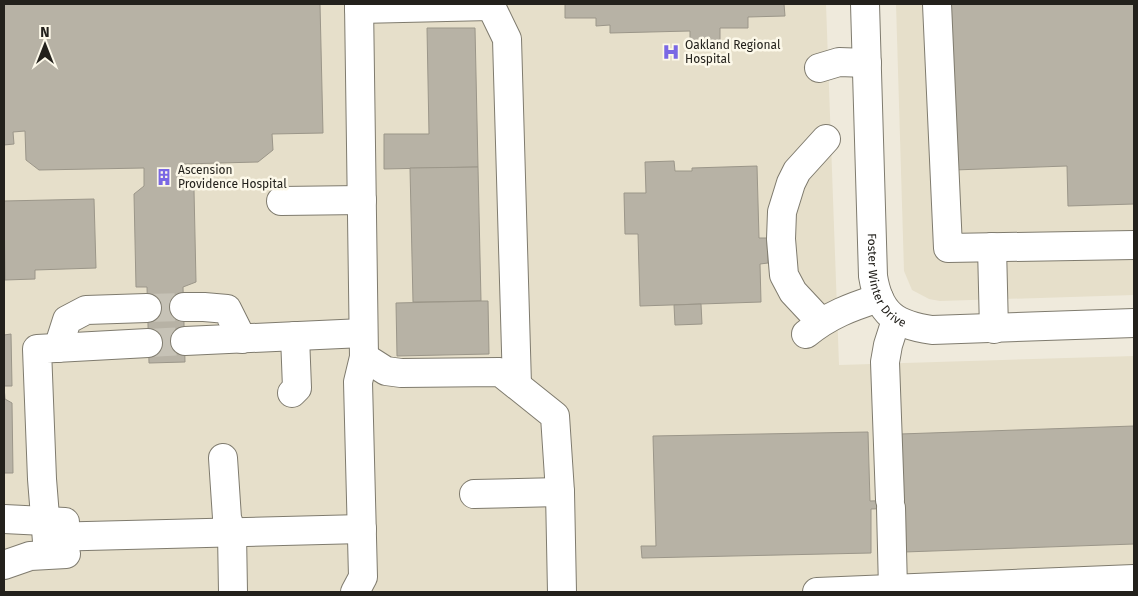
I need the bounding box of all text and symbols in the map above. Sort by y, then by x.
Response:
north arrow [20,20,70,70]
text: N [40,24,50,41]
place label: Oakland Regional Hospital [685,38,781,66]
hospital icon: Oakland Regional Hospital [661,42,681,62]
place label: Ascension Providence Hospital [178,163,287,191]
building icon: Ascension Providence Hospital [154,167,174,187]
street label: Foster Winter Drive [865,233,908,330]

